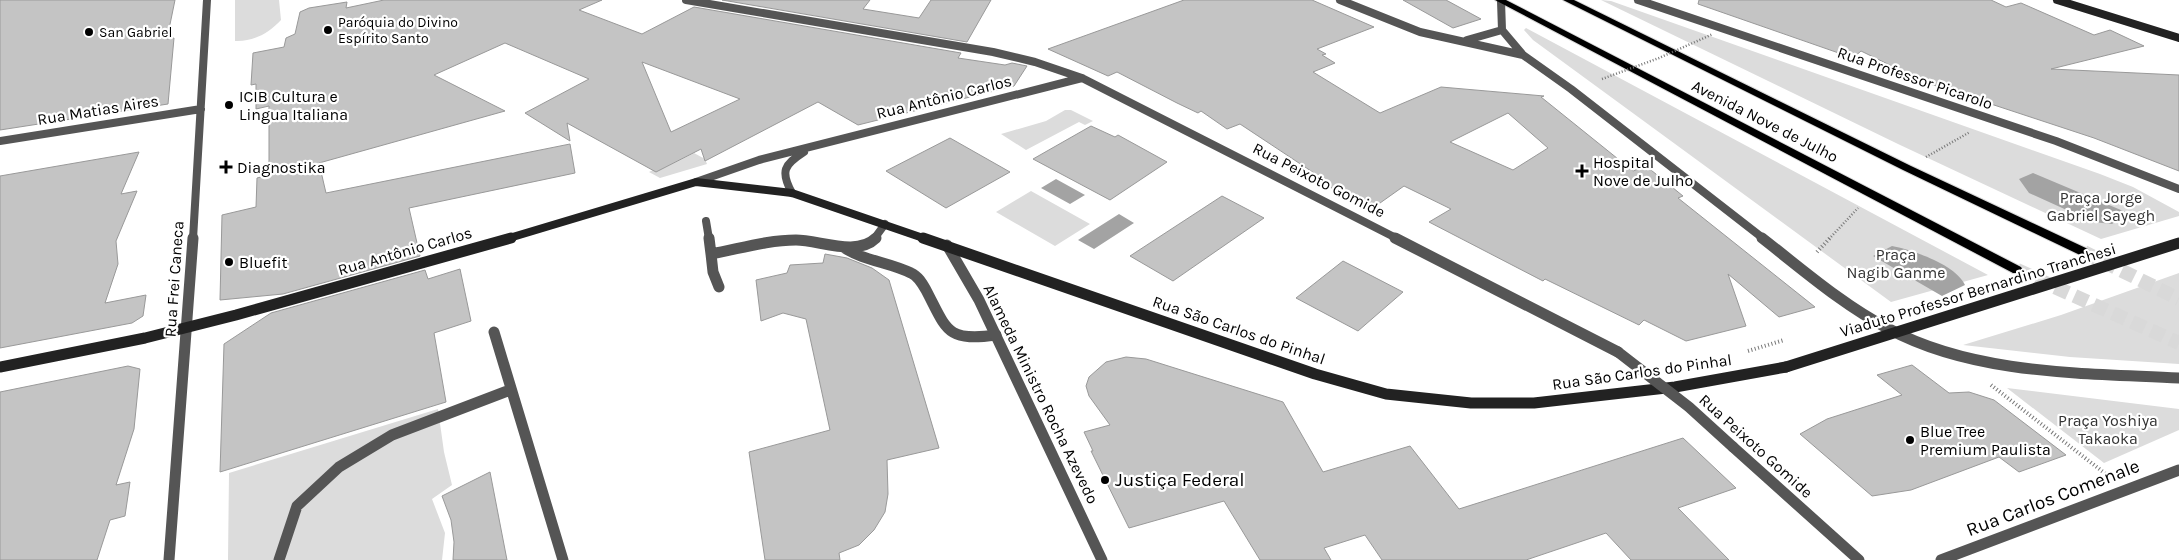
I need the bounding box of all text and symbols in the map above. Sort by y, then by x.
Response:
place label: Paróquia do Divino Espírito Santo [338,14,458,47]
place label: San Gabriel [99,24,172,41]
marker: Paróquia do Divino Espírito Santo [322,24,334,36]
marker: San Gabriel [83,26,95,38]
street label: Rua Professor Picarolo [1835,43,1995,113]
street label: Rua Antônio Carlos [874,71,1014,123]
street label: Avenida Nove de Julho [1689,76,1841,166]
place label: ICIB Cultura e Lingua Italiana [239,87,348,124]
street label: Rua Matias Aires [36,91,160,129]
marker: ICIB Cultura e Lingua Italiana [223,99,235,111]
street label: Rua Peixoto Gomide [1250,138,1388,222]
place label: Hospital Nove de Julho [1593,153,1693,190]
place label: Diagnostika [237,158,326,177]
marker: Diagnostika [219,160,233,174]
marker: Hospital Nove de Julho [1575,164,1589,178]
park label: Praça Jorge Gabriel Sayegh [2047,188,2155,225]
street label: Rua Frei Caneca [160,220,188,338]
street label: Rua Antônio Carlos [336,223,474,279]
street label: Viaduto Professor Bernardino Tranchesi [1838,239,2118,341]
park label: Praça Nagib Ganme [1847,245,1945,282]
place label: Bluefit [239,253,288,272]
marker: Bluefit [223,256,235,268]
street label: Alameda Ministro Rocha Azevedo [979,281,1103,507]
street label: Rua São Carlos do Pinhal [1150,292,1328,368]
street label: Rua São Carlos do Pinhal [1551,350,1733,394]
street label: Rua Peixoto Gomide [1695,390,1817,502]
park label: Praça Yoshiya Takaoka [2058,411,2158,448]
place label: Blue Tree Premium Paulista [1920,422,2051,459]
marker: Blue Tree Premium Paulista [1904,434,1916,446]
street label: Rua Carlos Comenale [1963,455,2143,541]
place label: Justiça Federal [1115,469,1245,491]
marker: Justiça Federal [1099,474,1111,486]

